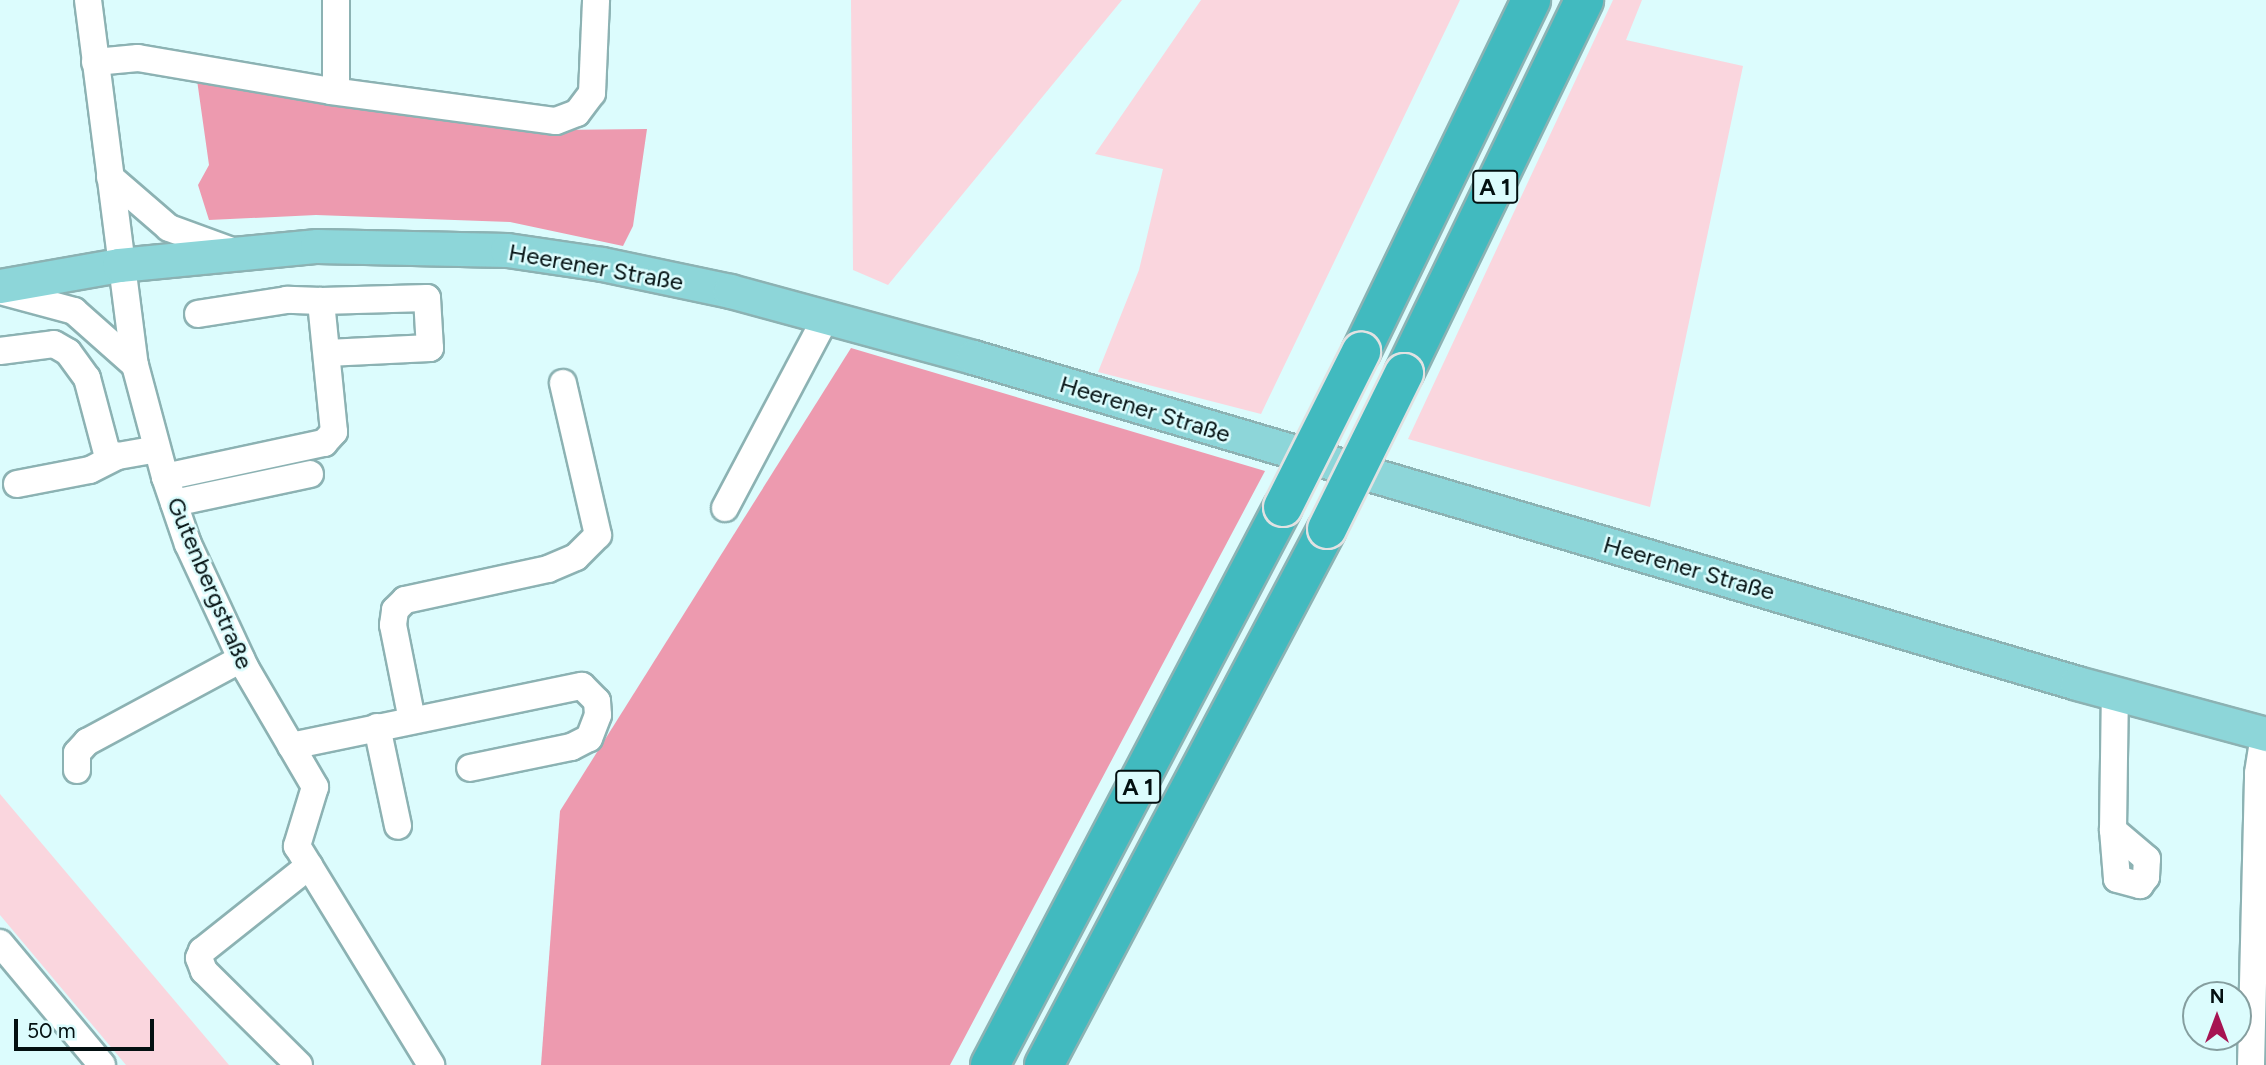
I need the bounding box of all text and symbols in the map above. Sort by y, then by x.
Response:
road number: A 1 [1470,168,1520,206]
street label: Heerener Straße [506,237,686,297]
street label: Heerener Straße [1056,369,1234,449]
street label: Gutenbergstraße [161,493,259,673]
street label: Heerener Straße [1600,530,1778,606]
road number: A 1 [1114,768,1162,806]
north arrow [2182,981,2252,1051]
text: N [2210,985,2224,1008]
scale bar [18,1006,158,1050]
text: 50 m [27,1018,76,1043]

